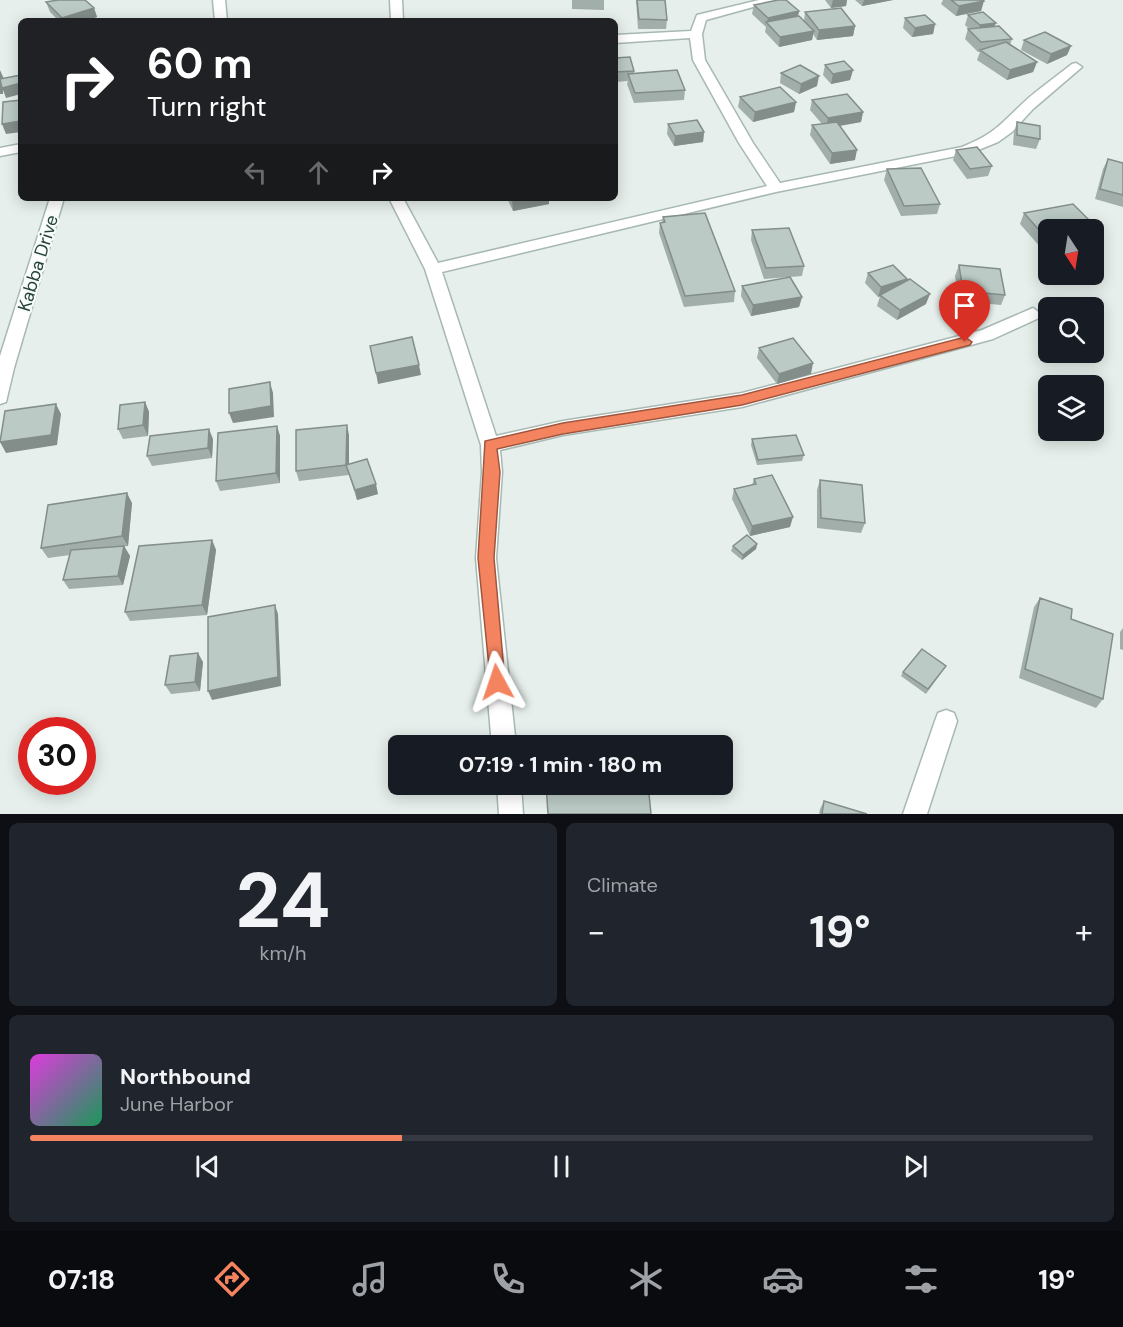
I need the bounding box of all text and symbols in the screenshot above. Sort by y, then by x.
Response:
text: 60 m [147,36,253,91]
icon: right [48,42,126,120]
text: Turn right [147,89,267,124]
icon: left [239,156,272,189]
icon: ahead [302,156,335,189]
icon: right [365,156,398,189]
street label: Kabba Drive [12,212,64,314]
north arrow [1038,219,1104,285]
map controls [1038,219,1104,441]
pin [939,280,990,342]
icon: arrive [948,289,981,322]
button: search [1038,297,1104,363]
button: layers [1038,375,1104,441]
position arrow [465,650,529,714]
speed limit sign: 30 [18,717,96,795]
text: 07:19 · 1 min · 180 m [459,750,662,779]
text: 24 [235,850,331,951]
text: Climate [587,872,658,898]
text: 19° [809,902,871,961]
text: − [587,910,605,953]
text: + [1075,910,1093,953]
text: km/h [259,940,307,966]
text: Northbound [120,1062,251,1091]
text: June Harbor [120,1091,233,1117]
icon: previous [191,1150,224,1183]
icon: pause [545,1150,578,1183]
icon: next [899,1150,932,1183]
icon: directions [211,1258,253,1300]
icon: music [349,1258,391,1300]
icon: phone [487,1258,529,1300]
icon: climate [625,1258,667,1300]
icon: car [762,1258,804,1300]
icon: filters [900,1258,942,1300]
text: 07:18 [48,1262,115,1297]
text: 19° [1038,1262,1075,1297]

